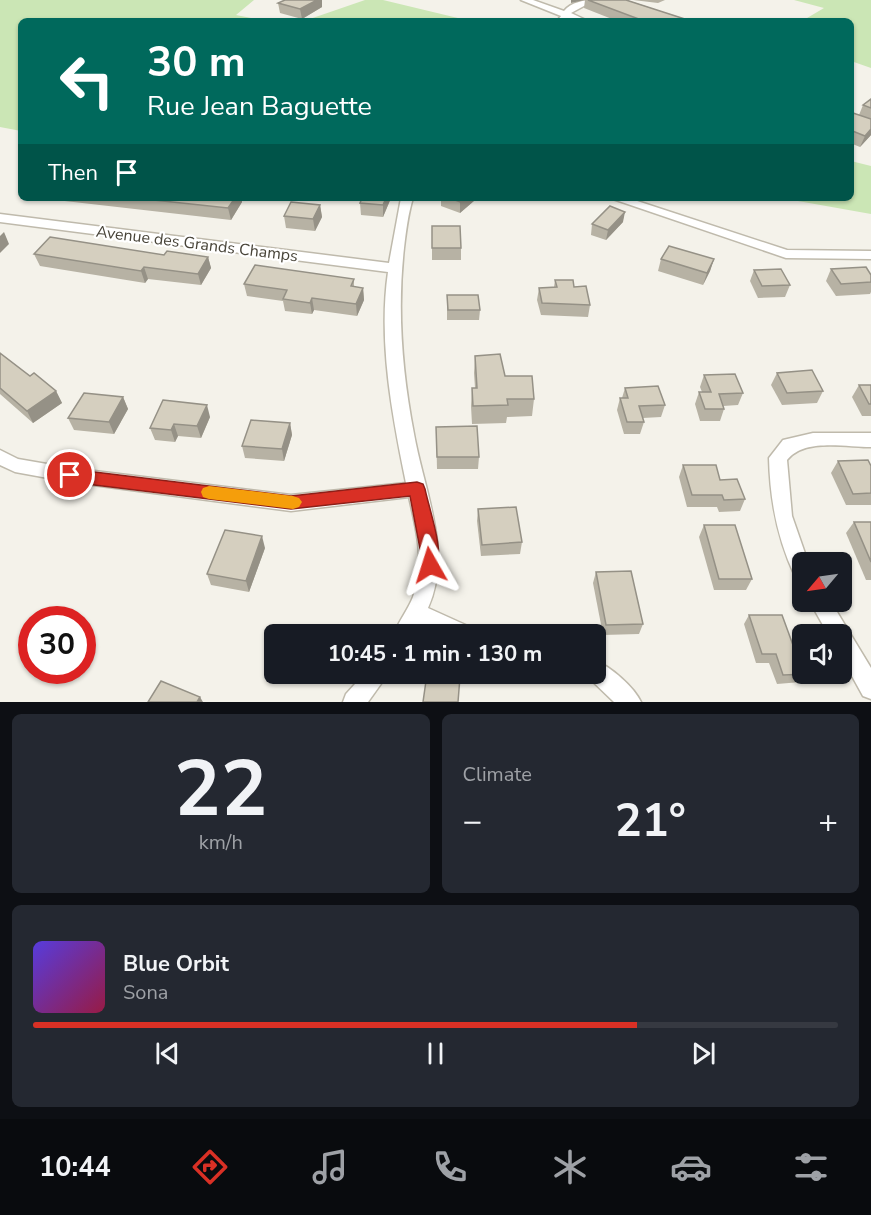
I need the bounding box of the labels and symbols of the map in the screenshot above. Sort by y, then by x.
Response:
street label: Avenue des Grands Champs [95,221,299,267]
pin [44,449,95,500]
position arrow [398,533,462,597]
north arrow [792,552,852,612]
speed limit sign: 30 [18,606,96,684]

